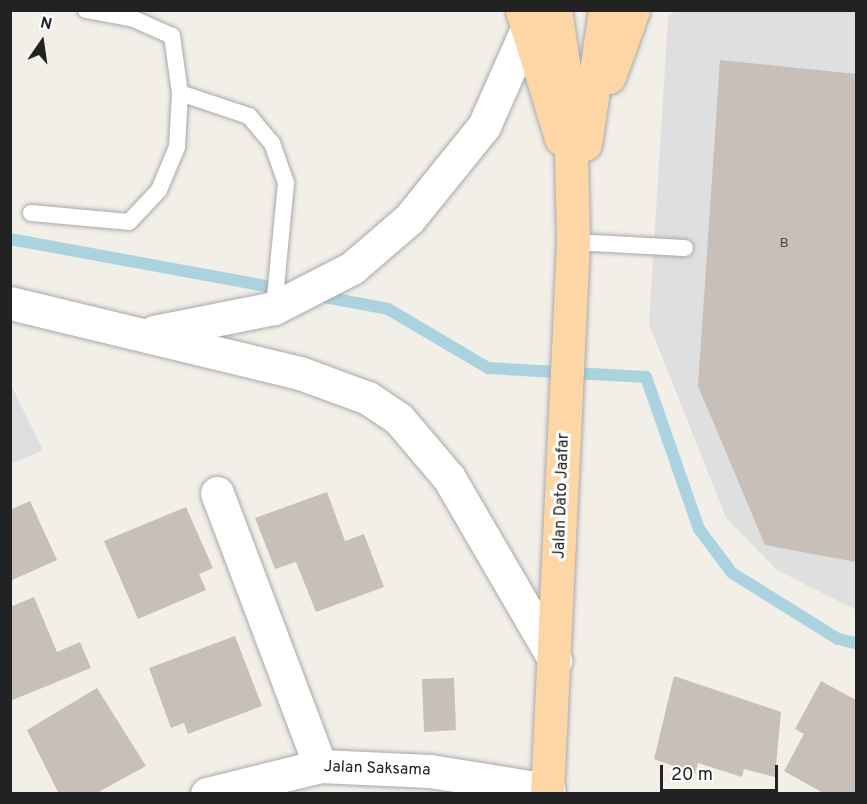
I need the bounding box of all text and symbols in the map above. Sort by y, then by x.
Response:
north arrow [12,12,72,72]
text: N [38,13,54,35]
house number: B [779,236,789,252]
street label: Jalan Dato Jaafar [550,433,574,559]
scale bar [663,753,782,791]
street label: Jalan Saksama [323,758,431,780]
text: 20 m [671,764,713,787]

